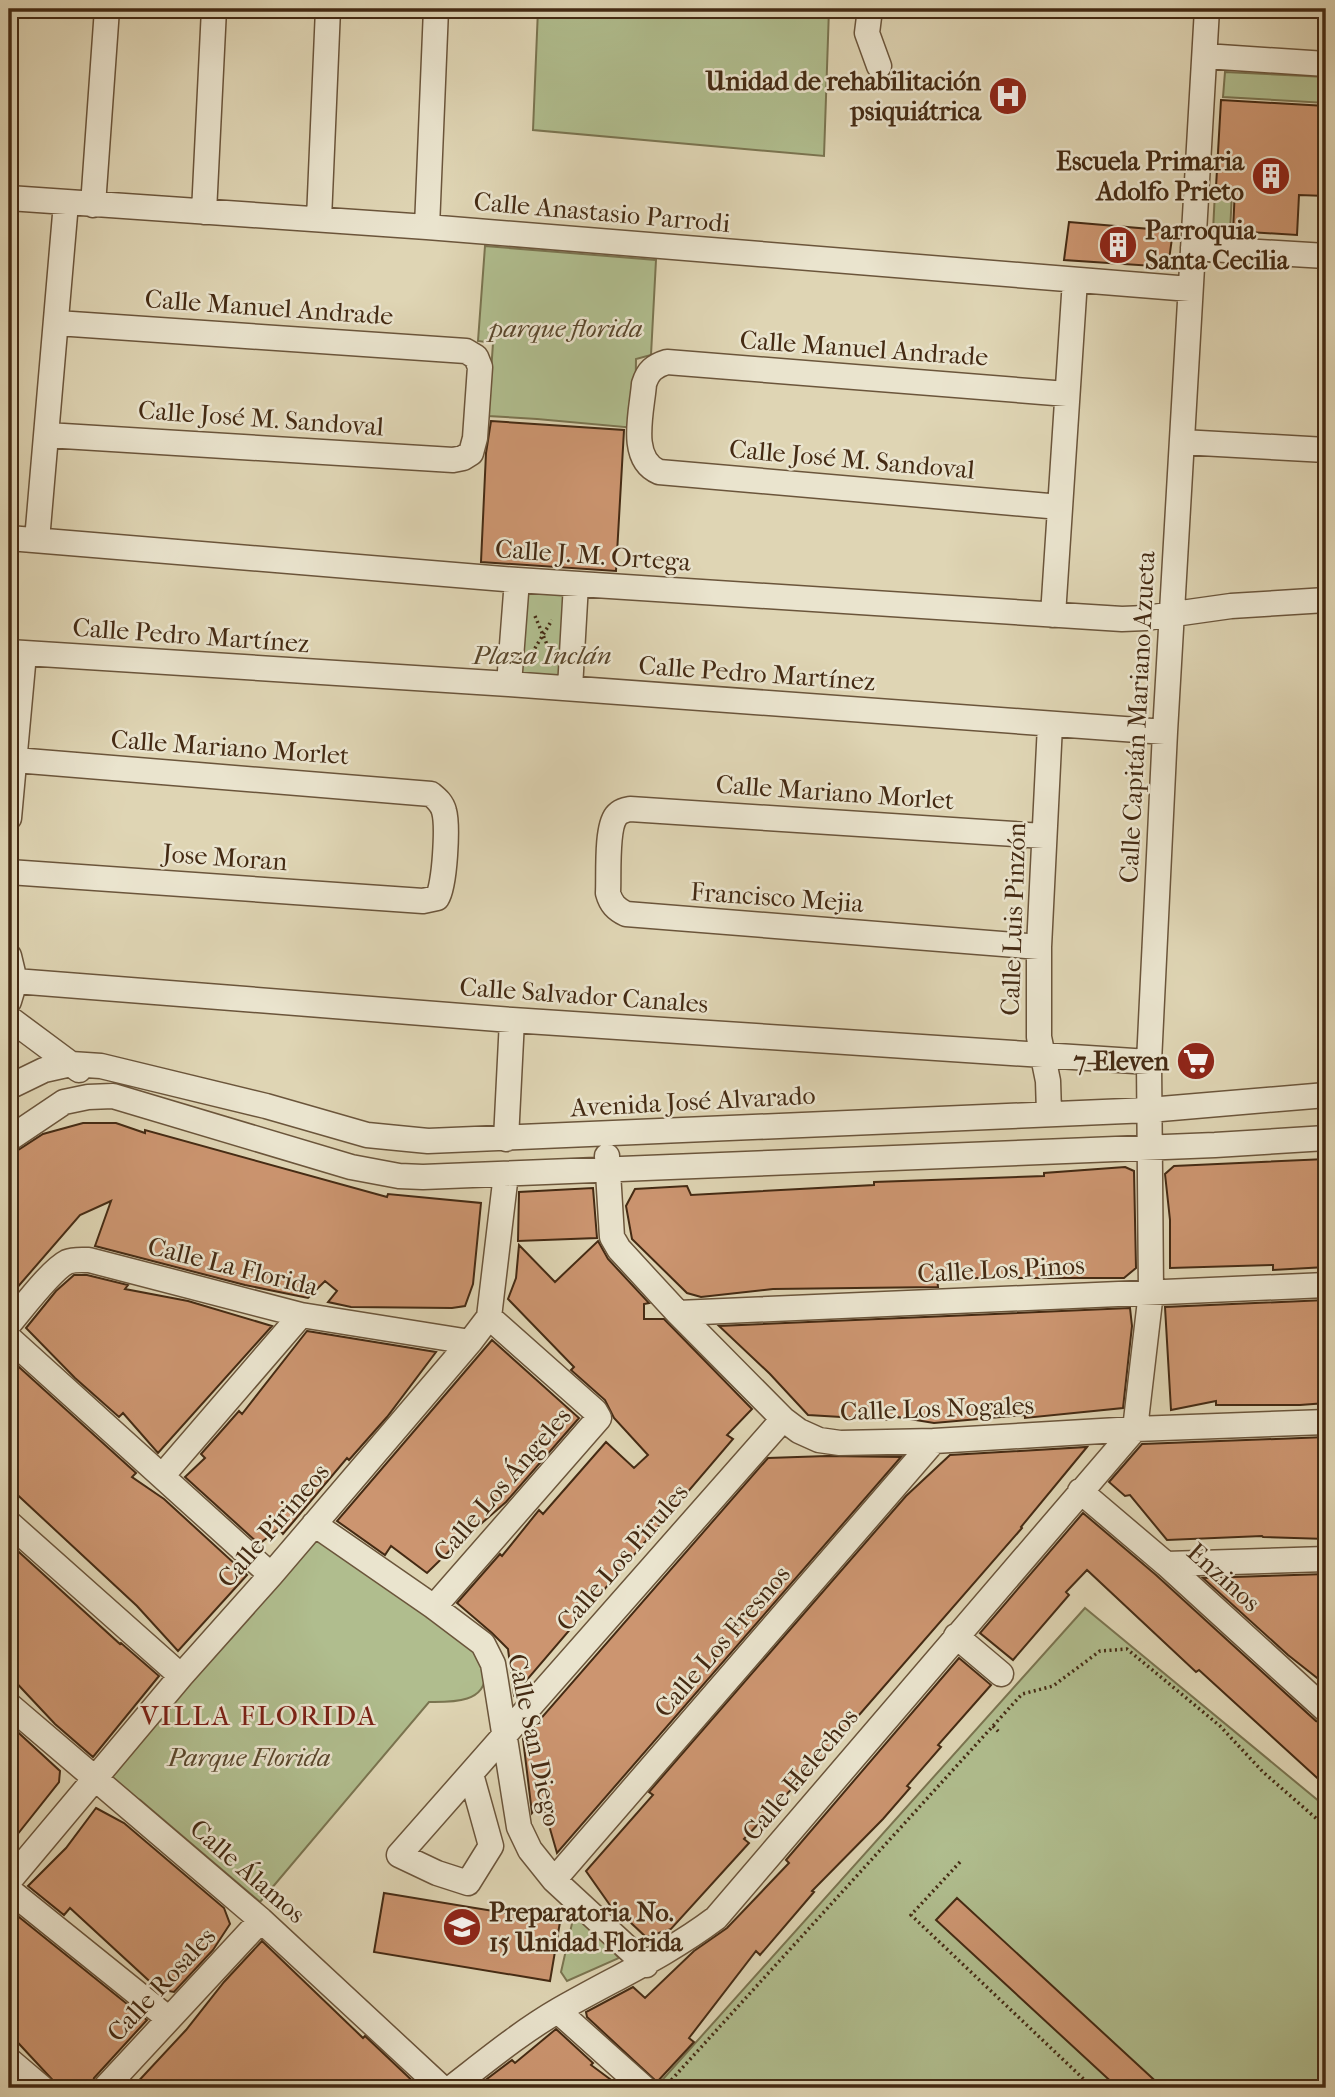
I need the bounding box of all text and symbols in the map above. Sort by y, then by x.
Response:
place label: Unidad de rehabilitación psiquiátrica [704,66,982,127]
hospital icon: Unidad de rehabilitación psiquiátrica [987,75,1029,117]
place label: Escuela Primaria Adolfo Prieto [1056,146,1245,207]
building icon: Escuela Primaria Adolfo Prieto [1250,155,1292,197]
street label: Calle Anastasio Parrodi [472,186,732,239]
place label: Parroquia Santa Cecilia [1145,215,1290,276]
building icon: Parroquia Santa Cecilia [1097,224,1139,266]
street label: Calle Manuel Andrade [144,283,394,332]
park label: parque florida [485,313,643,344]
street label: Calle Manuel Andrade [739,324,989,373]
street label: Calle José M. Sandoval [137,394,385,443]
street label: Calle José M. Sandoval [728,433,976,486]
street label: Calle J. M. Ortega [494,533,693,578]
street label: Calle Capitán Mariano Azueta [1113,549,1162,884]
street label: Calle Pedro Martínez [72,612,310,659]
park label: Plaza Inclán [472,640,611,671]
street label: Calle Pedro Martínez [638,650,876,697]
street label: Calle Mariano Morlet [110,724,351,771]
street label: Calle Mariano Morlet [715,769,956,816]
street label: Calle Luis Pinzón [995,822,1032,1016]
street label: Jose Moran [159,838,288,877]
street label: Francisco Mejia [689,876,866,919]
street label: Calle Salvador Canales [459,971,709,1020]
supermarket icon: 7-Eleven [1175,1040,1217,1082]
place label: 7-Eleven [1073,1046,1170,1077]
street label: Avenida José Alvarado [569,1080,816,1123]
street label: Calle La Florida [145,1230,322,1303]
street label: Calle Los Pinos [917,1250,1085,1289]
street label: Calle Los Nogales [839,1390,1035,1427]
street label: Calle Los Ángeles [426,1400,578,1568]
street label: Calle Pirineos [211,1457,336,1594]
street label: Calle Los Pirules [550,1477,695,1637]
street label: Enzinos [1181,1536,1267,1618]
street label: Calle Los Fresnos [648,1559,797,1724]
street label: Calle San Diego [501,1651,568,1829]
district label: VILLA FLORIDA [139,1699,378,1732]
street label: Calle Helechos [736,1702,865,1847]
park label: Parque Florida [166,1742,331,1773]
street label: Calle Álamos [184,1812,312,1930]
place label: Preparatoria No. 15 Unidad Florida [489,1897,684,1958]
school or university icon: Preparatoria No. 15 Unidad Florida [441,1906,483,1948]
street label: Calle Rosales [101,1921,222,2048]

